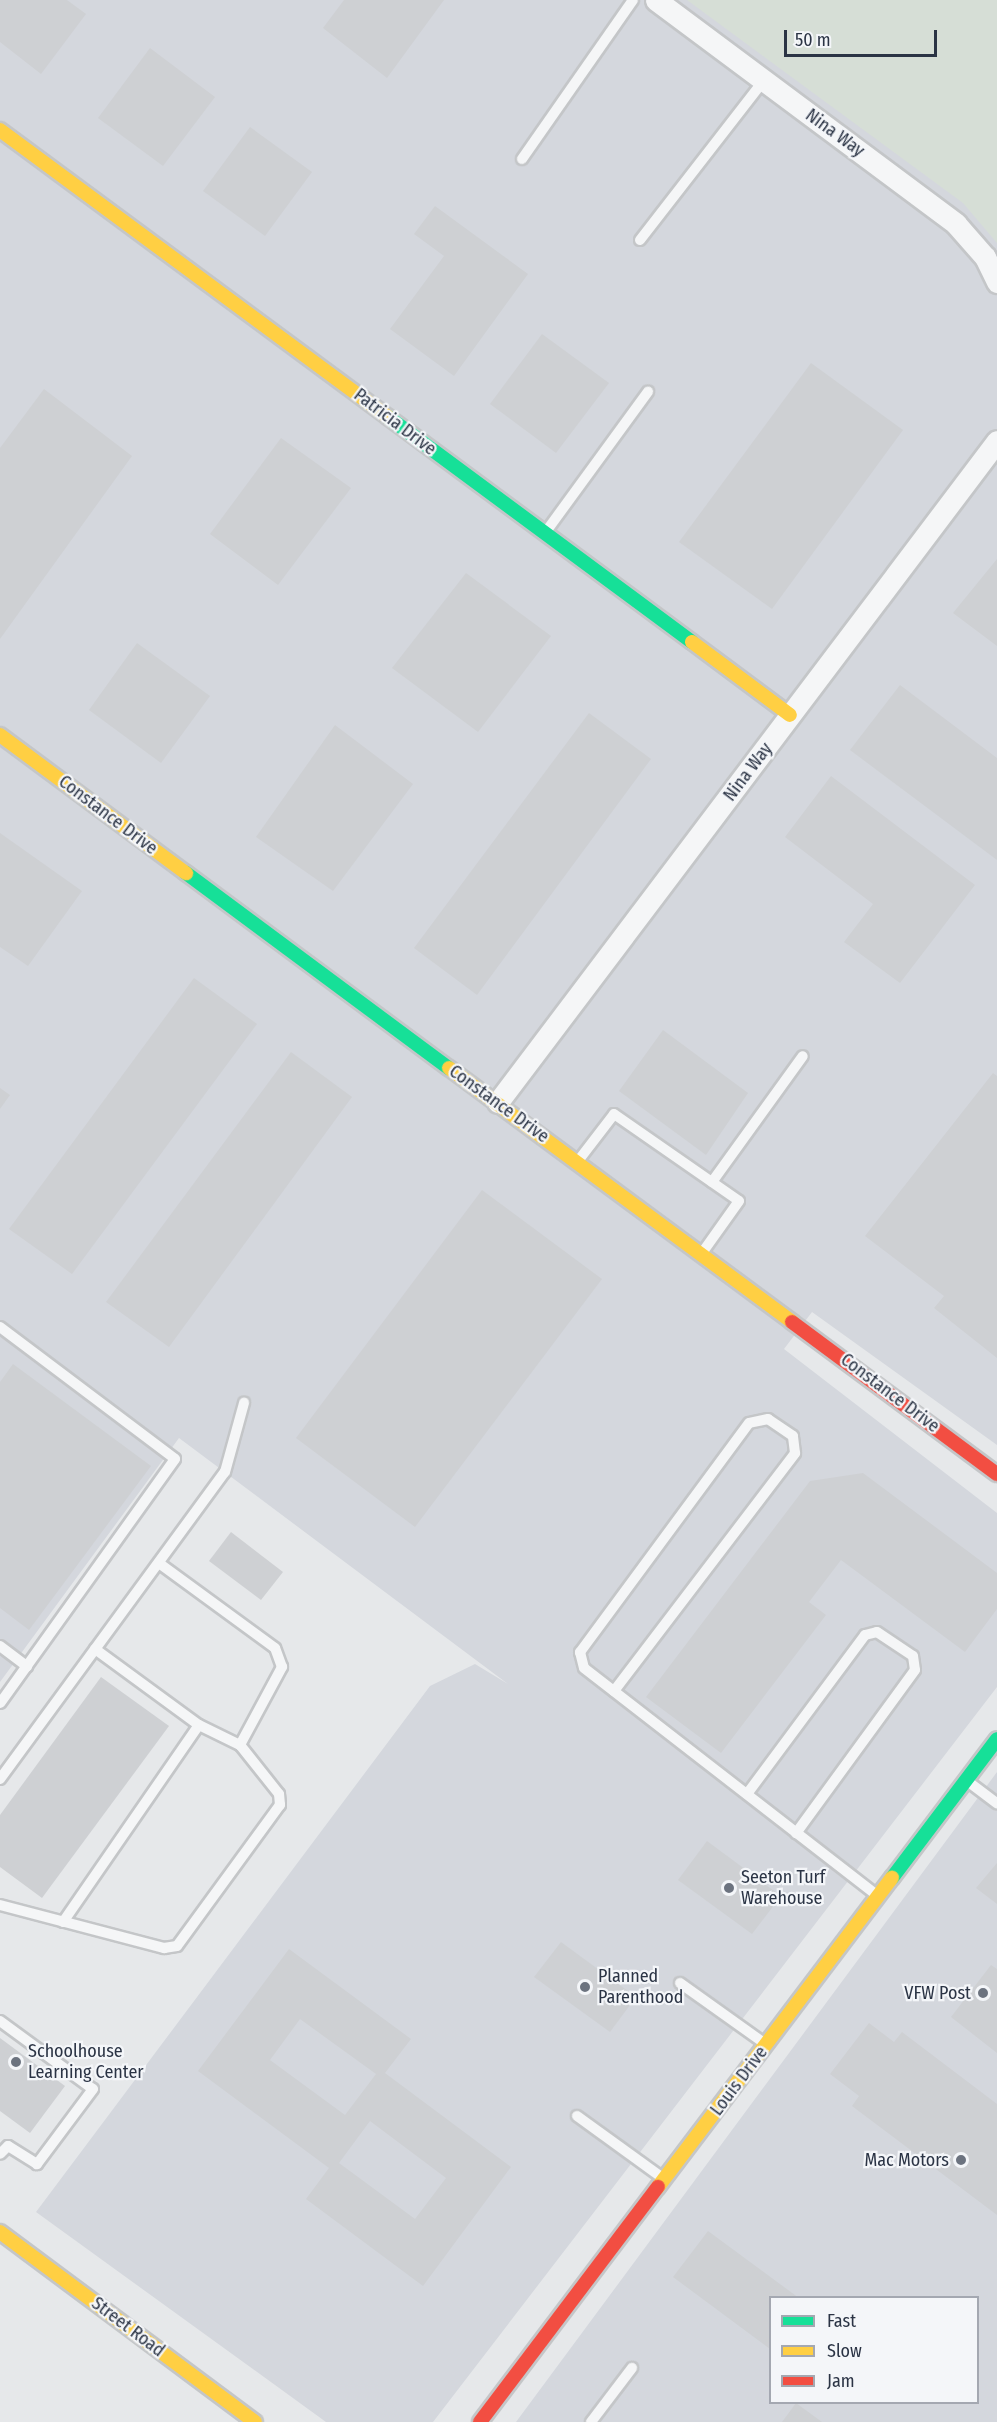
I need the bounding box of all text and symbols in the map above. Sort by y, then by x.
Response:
scale bar [787,18,940,56]
text: 50 m [795,29,831,51]
street label: Nina Way [801,104,869,162]
street label: Patricia Drive [350,384,440,460]
street label: Nina Way [719,739,777,805]
street label: Constance Drive [54,771,162,859]
street label: Constance Drive [445,1061,553,1147]
street label: Constance Drive [836,1349,944,1437]
place label: Seeton Turf Warehouse [741,1867,825,1910]
marker: Seeton Turf Warehouse [722,1881,736,1895]
place label: Planned Parenthood [598,1966,683,2008]
marker: Planned Parenthood [576,1978,594,1996]
place label: VFW Post [904,1982,971,2004]
marker: VFW Post [976,1986,990,2000]
place label: Schoolhouse Learning Center [28,2041,144,2084]
street label: Louis Drive [706,2042,772,2120]
marker: Schoolhouse Learning Center [9,2055,23,2069]
place label: Mac Motors [864,2149,949,2171]
marker: Mac Motors [954,2153,968,2167]
street label: Street Road [87,2293,169,2361]
legend [769,2296,979,2404]
text: Fast [827,2310,856,2332]
text: Slow [827,2340,862,2362]
text: Jam [827,2370,855,2392]

